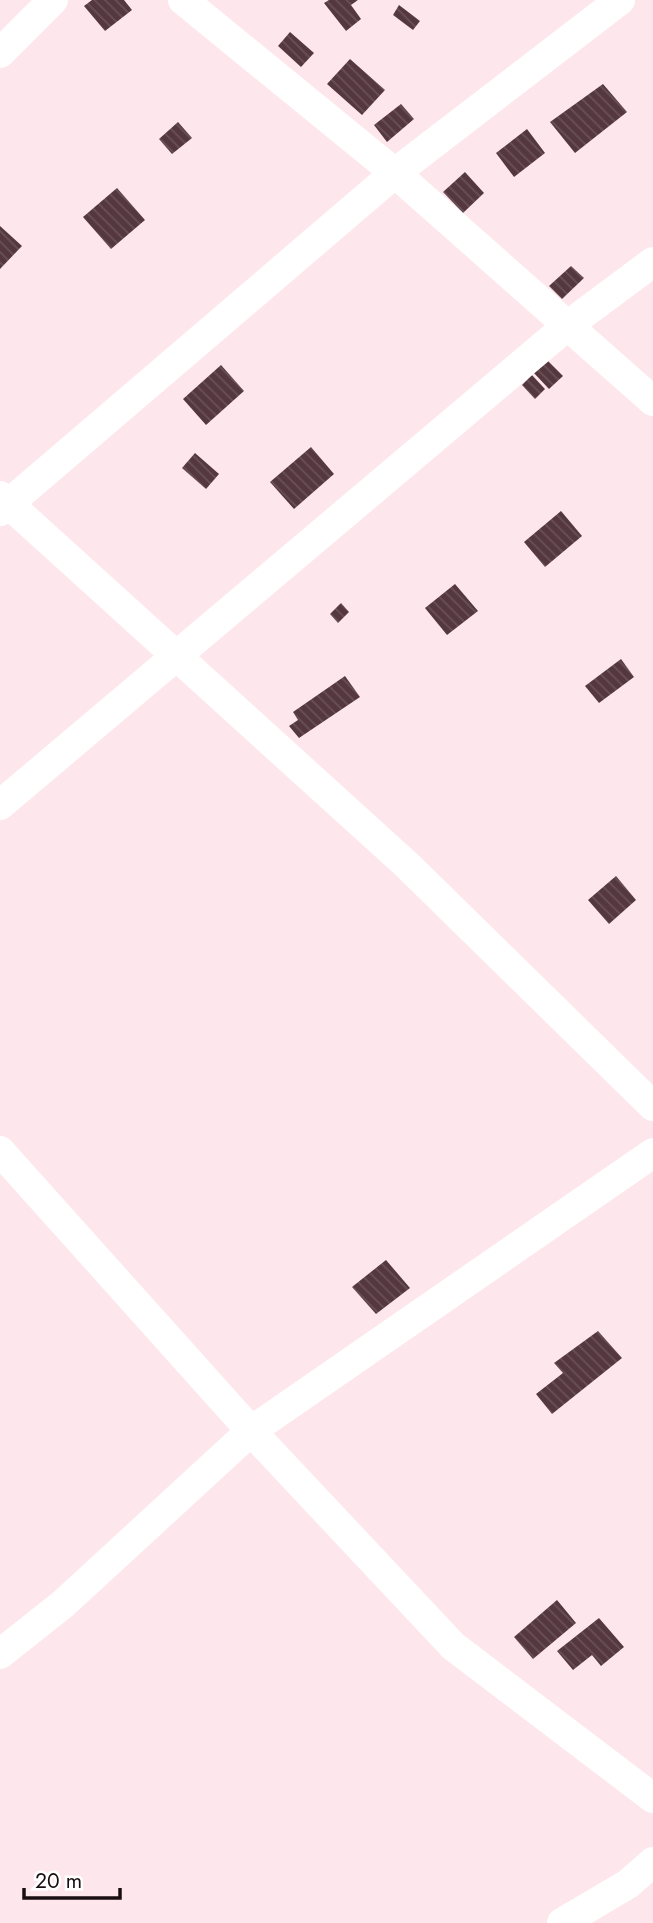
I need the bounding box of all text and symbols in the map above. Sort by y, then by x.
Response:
scale bar [24,1856,121,1900]
text: 20 m [35,1866,82,1896]

